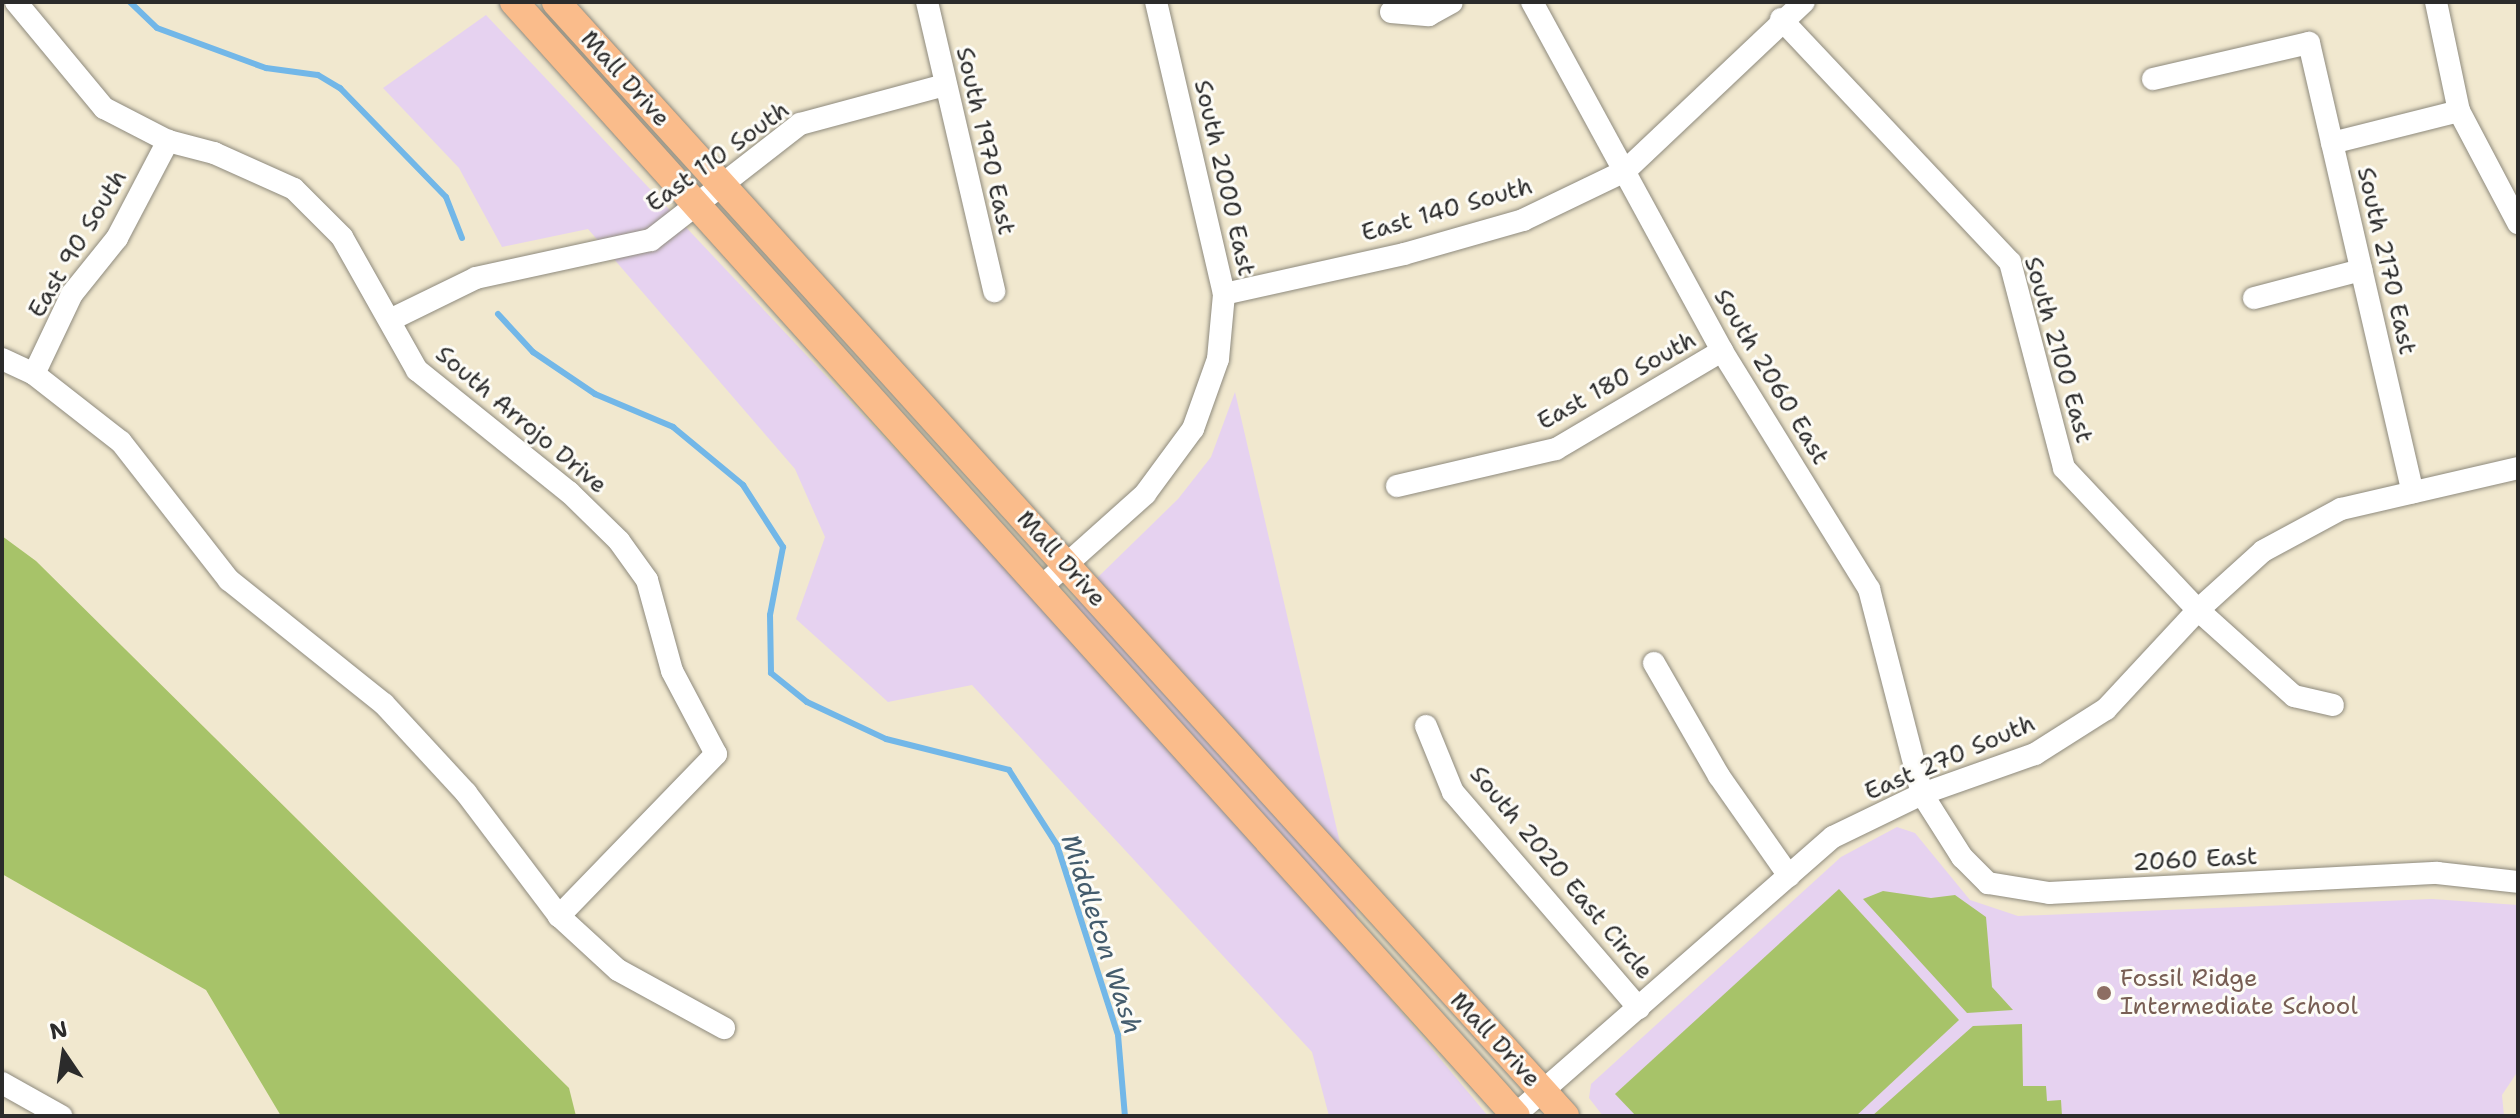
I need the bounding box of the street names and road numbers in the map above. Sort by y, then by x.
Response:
street label: Mall Drive [574,25,676,133]
street label: South 1970 East [949,44,1021,238]
street label: South 2000 East [1187,77,1261,279]
street label: East 110 South [641,96,795,218]
street label: South 2170 East [2350,164,2422,358]
street label: East 90 South [23,165,133,323]
street label: East 140 South [1358,172,1536,248]
street label: South 2100 East [2018,253,2098,447]
street label: South 2060 East [1707,284,1835,470]
street label: East 180 South [1533,326,1701,436]
street label: South Arrojo Drive [430,340,612,500]
street label: Mall Drive [1010,505,1112,613]
street label: East 270 South [1861,709,2039,807]
street label: South 2020 East Circle [1463,760,1659,986]
street label: 2060 East [2132,842,2258,878]
street label: Mall Drive [1444,987,1546,1093]

